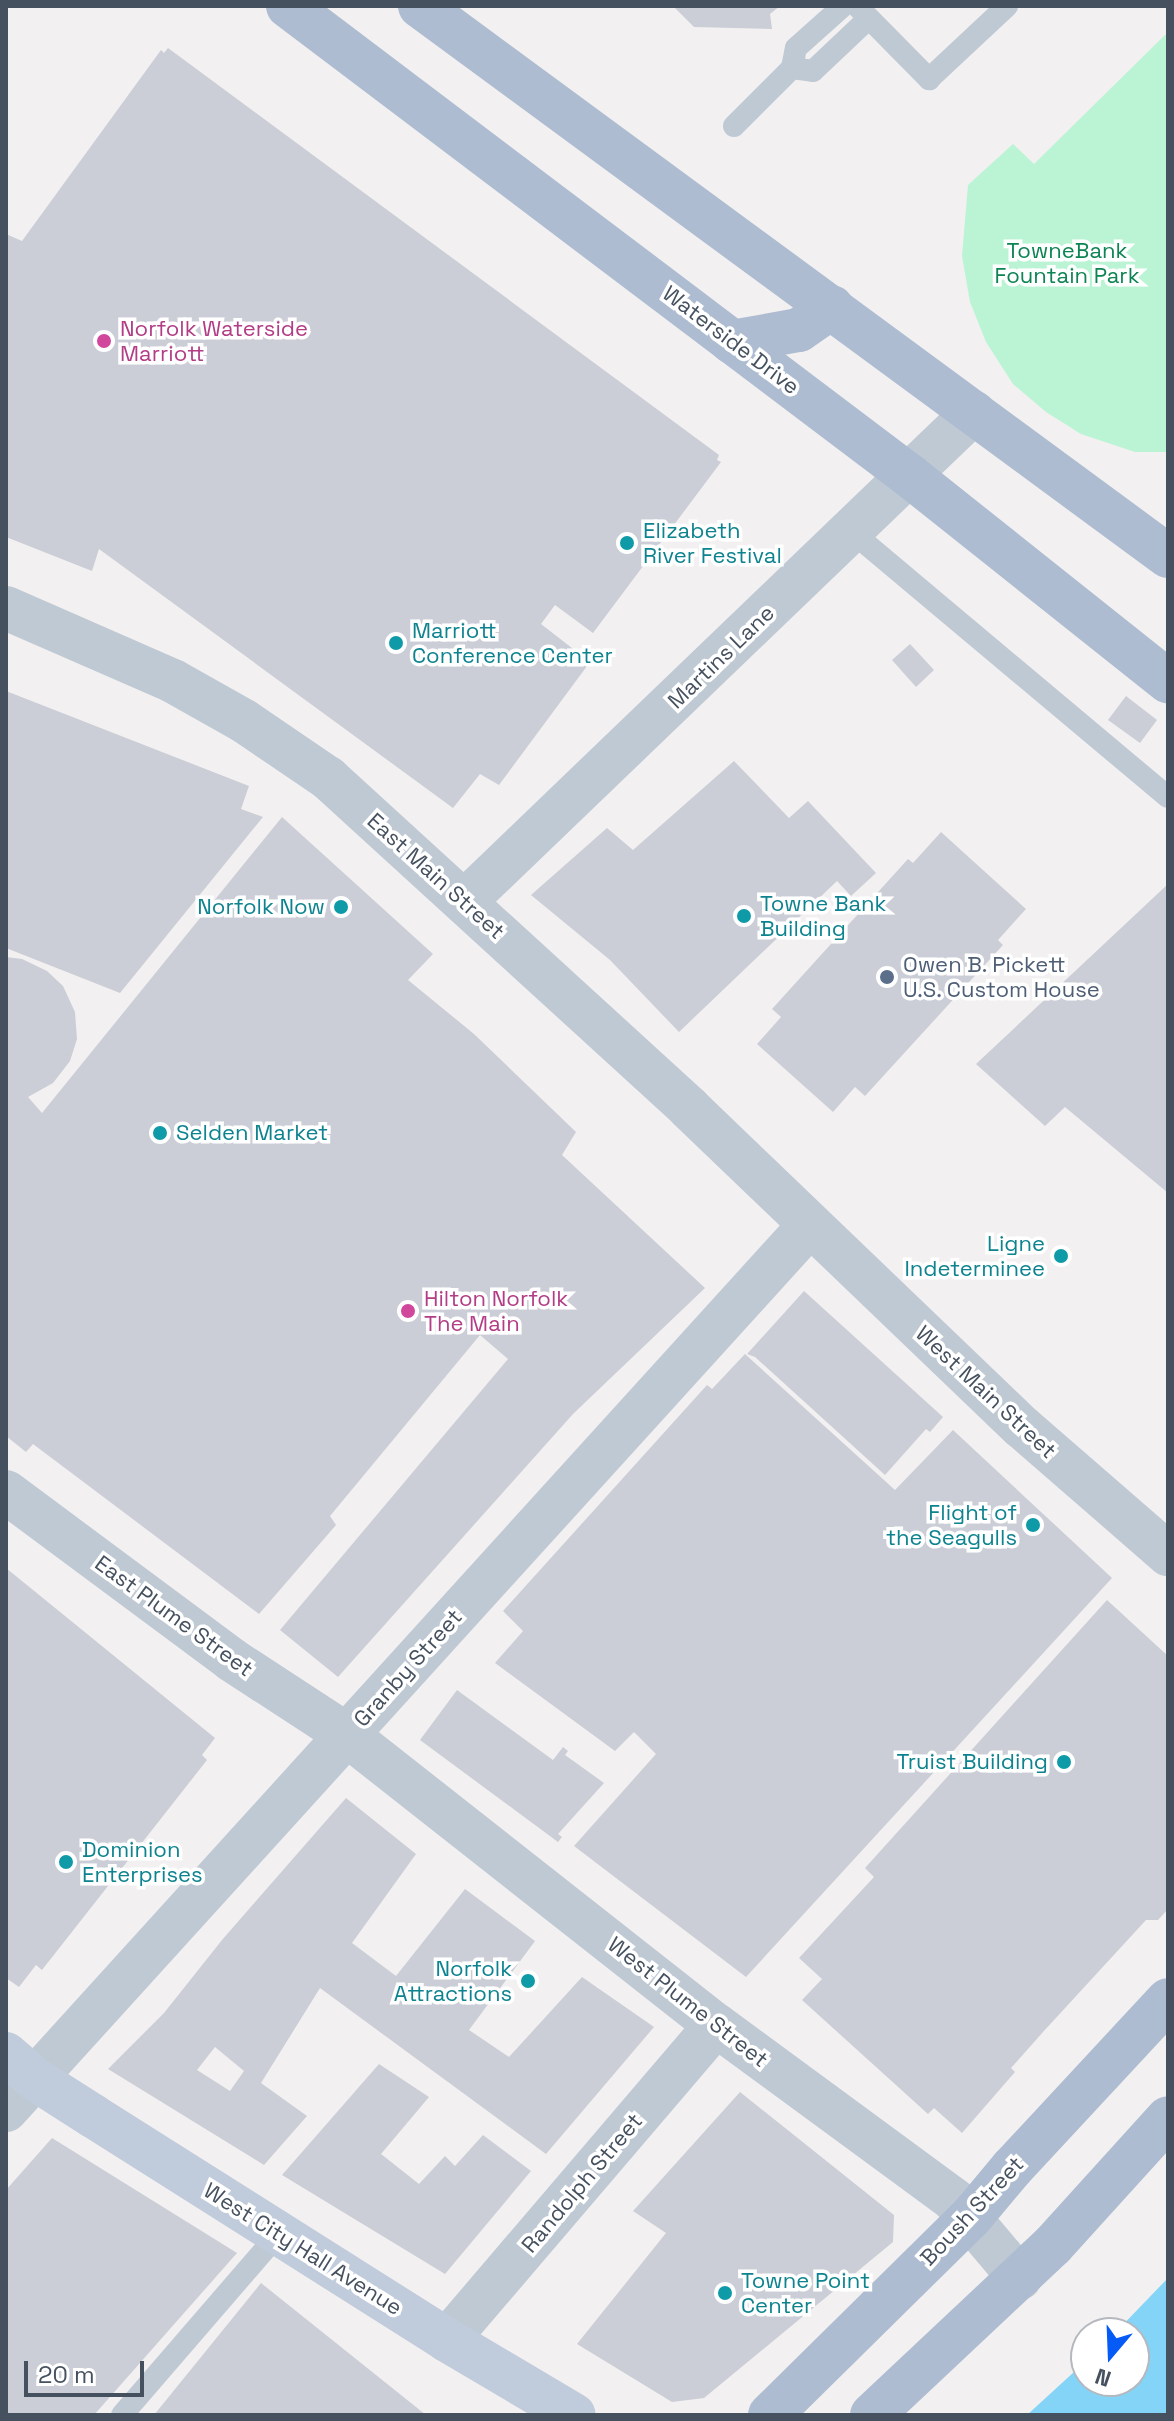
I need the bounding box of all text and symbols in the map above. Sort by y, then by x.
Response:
park label: TowneBank Fountain Park [995,237,1139,288]
street label: Waterside Drive [657,280,805,400]
place label: Norfolk Waterside Marriott [120,315,308,366]
marker: Norfolk Waterside Marriott [95,332,113,350]
place label: Elizabeth River Festival [643,517,782,568]
marker: Elizabeth River Festival [618,534,636,552]
street label: Martins Lane [662,600,780,714]
place label: Marriott Conference Center [412,617,613,668]
marker: Marriott Conference Center [387,634,405,652]
street label: East Main Street [362,807,510,945]
place label: Towne Bank Building [760,890,886,942]
place label: Norfolk Now [197,894,325,920]
marker: Norfolk Now [332,898,350,916]
marker: Towne Bank Building [735,907,753,925]
place label: Owen B. Pickett U.S. Custom House [903,951,1100,1002]
marker: Owen B. Pickett U.S. Custom House [878,968,896,986]
place label: Selden Market [176,1120,328,1146]
marker: Selden Market [151,1124,169,1142]
place label: Ligne Indeterminee [904,1230,1045,1282]
marker: Ligne Indeterminee [1052,1247,1070,1265]
place label: Hilton Norfolk The Main [424,1285,568,1336]
marker: Hilton Norfolk The Main [399,1302,417,1320]
street label: West Main Street [910,1320,1062,1464]
place label: Flight of the Seagulls [886,1499,1017,1550]
marker: Flight of the Seagulls [1024,1516,1042,1534]
street label: East Plume Street [90,1550,258,1682]
street label: Granby Street [348,1604,468,1732]
place label: Truist Building [897,1749,1048,1775]
marker: Truist Building [1055,1753,1073,1771]
place label: Dominion Enterprises [82,1836,203,1888]
marker: Dominion Enterprises [57,1853,75,1871]
street label: West Plume Street [603,1931,773,2073]
place label: Norfolk Attractions [394,1955,512,2006]
marker: Norfolk Attractions [519,1972,537,1990]
street label: Randolph Street [516,2108,648,2258]
street label: Boush Street [915,2151,1029,2271]
street label: West City Hall Avenue [199,2177,407,2321]
place label: Towne Point Center [741,2267,870,2318]
marker: Towne Point Center [716,2284,734,2302]
north arrow [1070,2317,1150,2397]
scale bar [28,2345,148,2395]
text: 20 m [38,2359,95,2390]
text: N [1091,2362,1114,2393]

